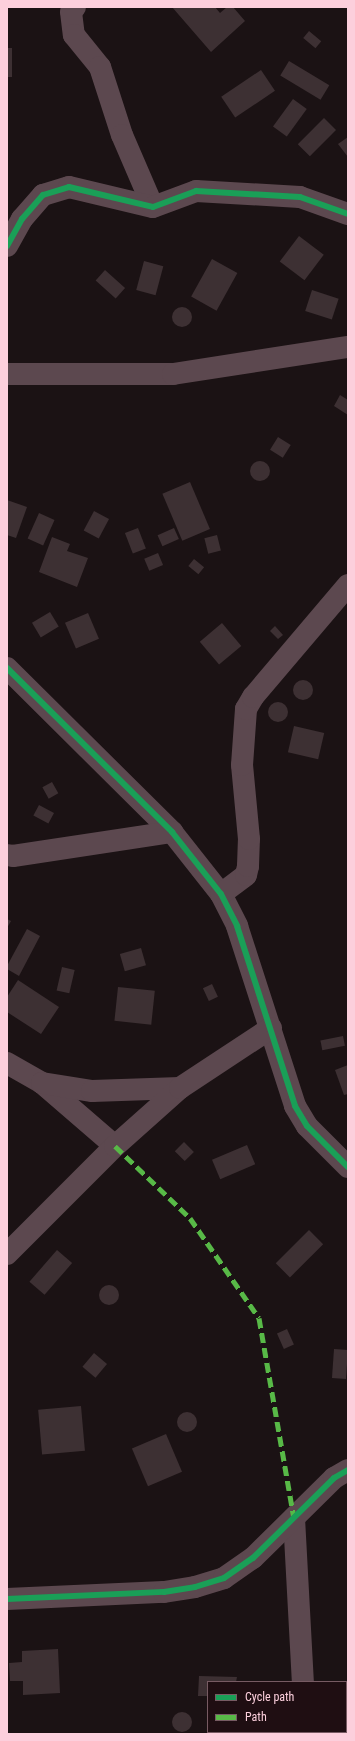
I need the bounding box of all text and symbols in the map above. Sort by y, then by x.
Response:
legend [207,1681,347,1733]
text: Cycle path [245,1690,294,1704]
text: Path [245,1710,267,1724]

